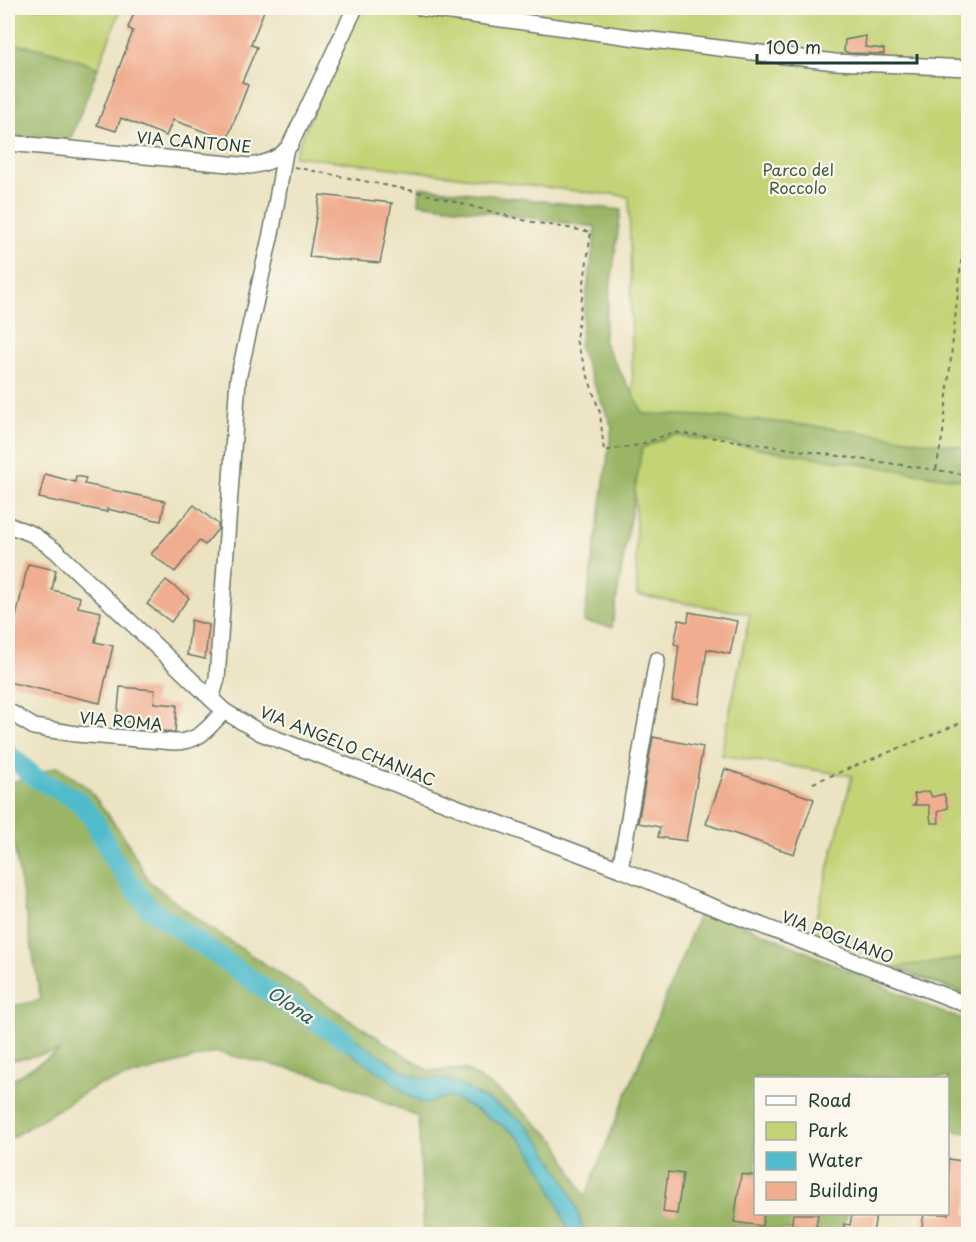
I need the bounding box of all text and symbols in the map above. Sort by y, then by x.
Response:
scale bar [757,27,918,65]
text: 100 m [766,33,821,60]
street label: VIA CANTONE [136,124,252,158]
park label: Parco del Roccolo [762,157,834,199]
street label: VIA ANGELO CHANIAC [257,699,439,791]
street label: VIA ROMA [79,704,164,736]
street label: VIA POGLIANO [779,904,897,968]
water label: Olona [262,979,320,1030]
legend [754,1077,949,1215]
text: Road [808,1086,852,1113]
text: Park [808,1116,848,1143]
text: Water [808,1146,863,1173]
text: Building [808,1176,878,1203]

